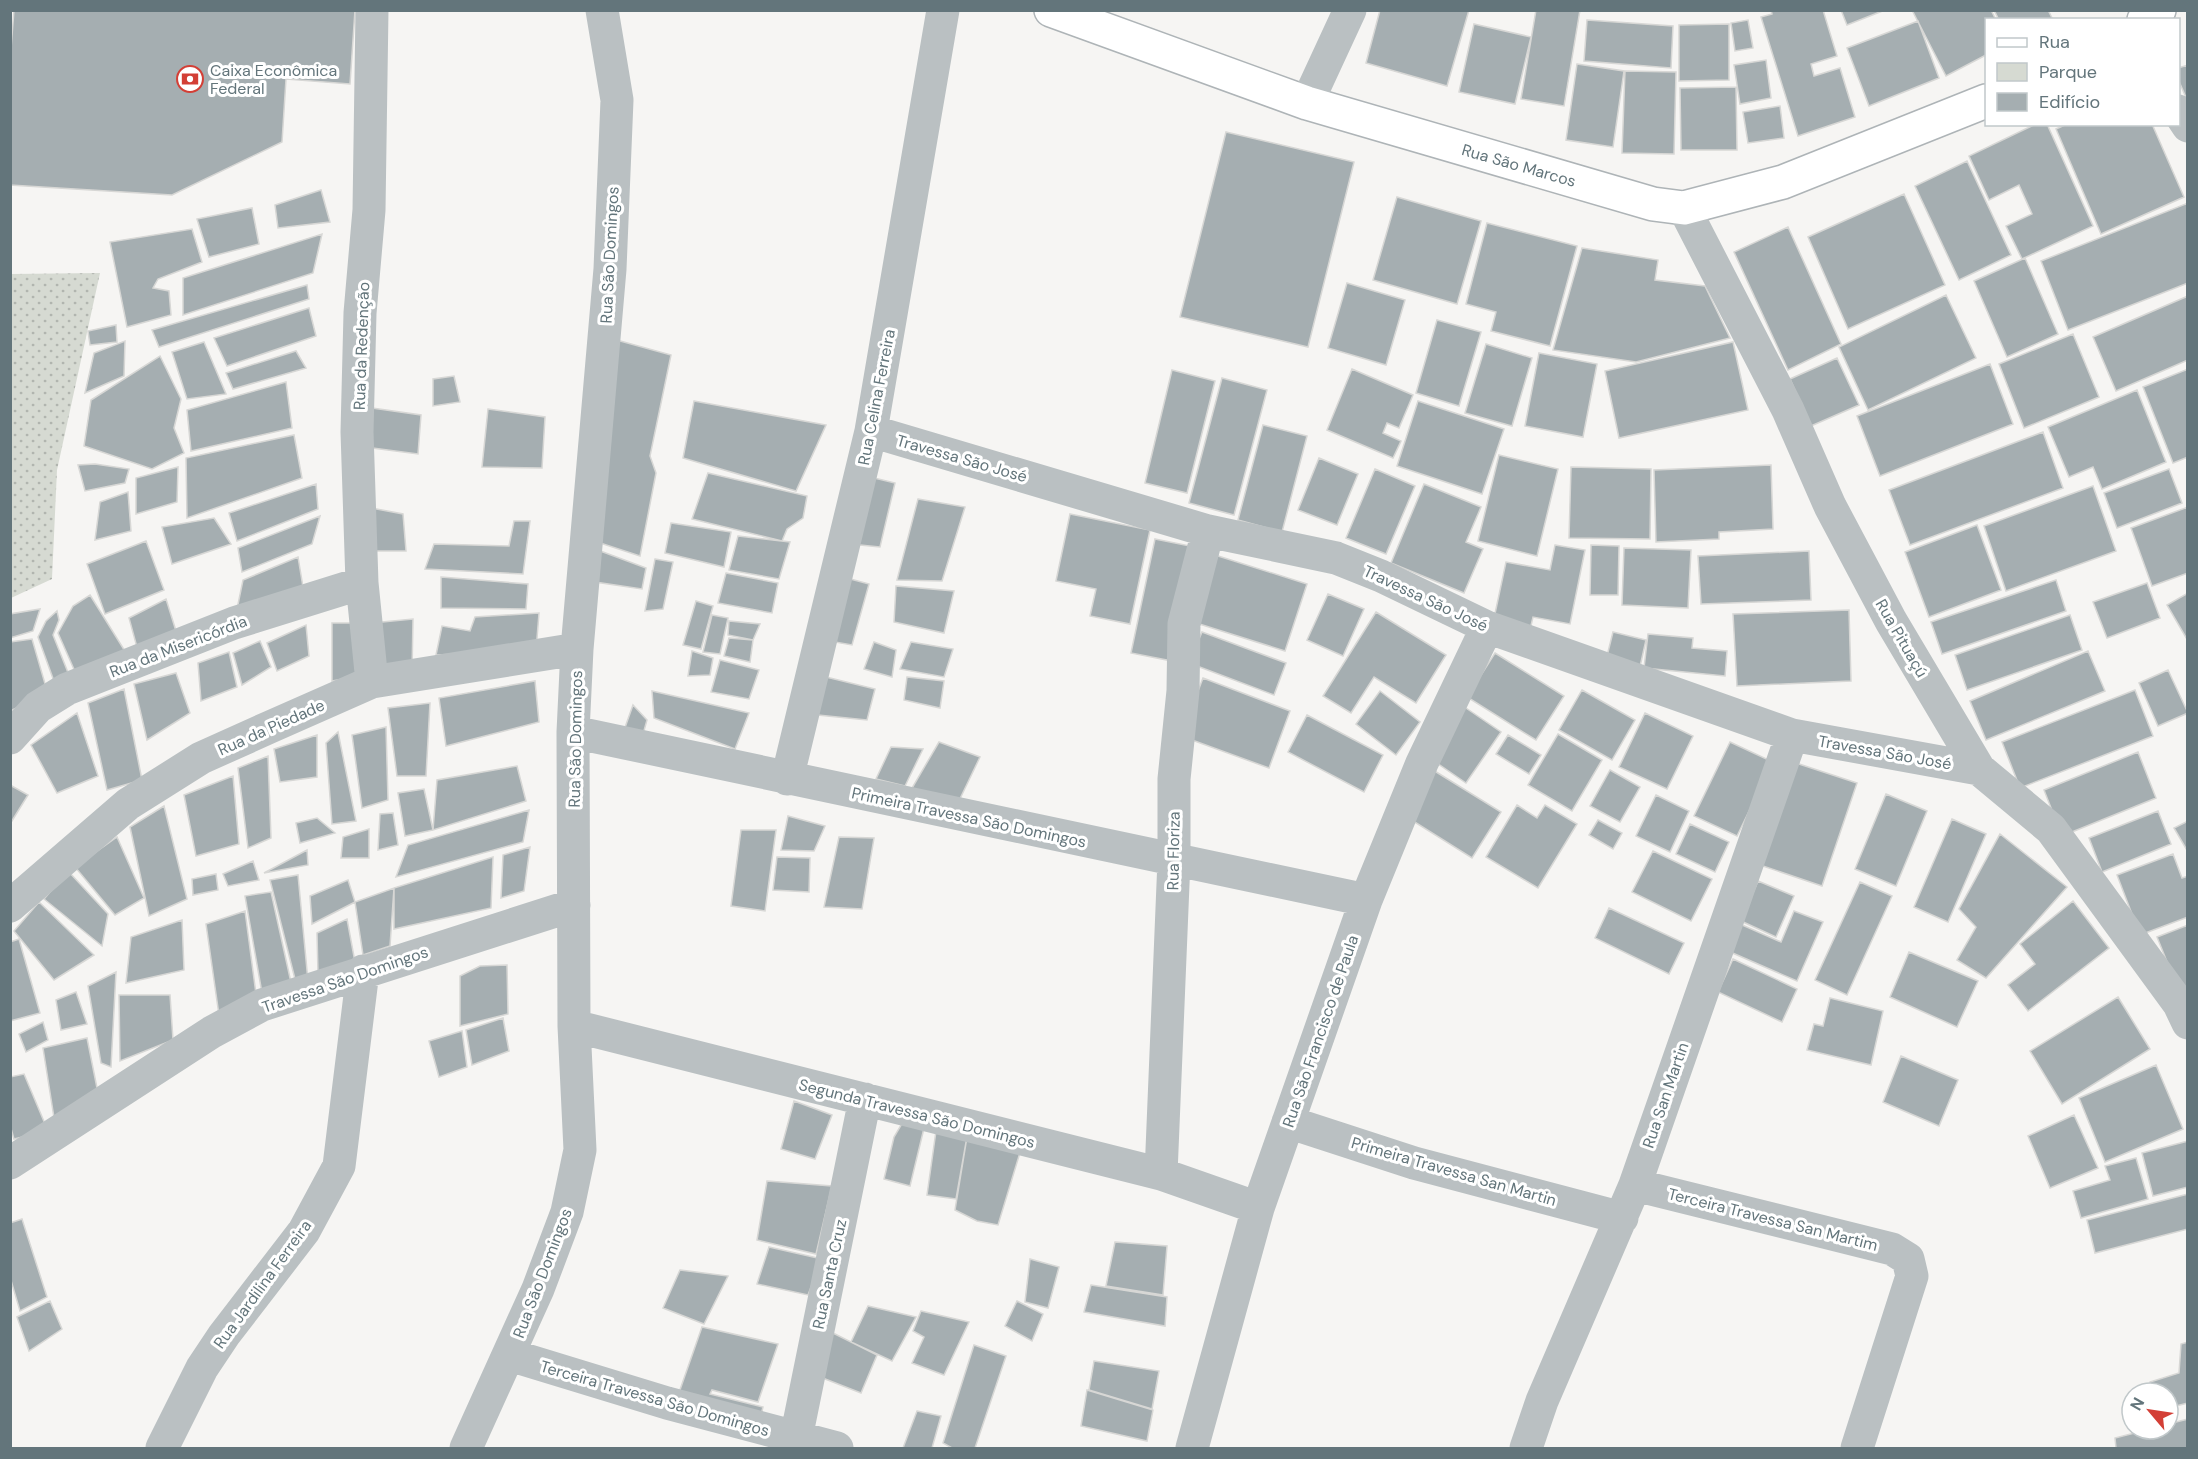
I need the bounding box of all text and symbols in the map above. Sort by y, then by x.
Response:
legend [1985,18,2180,126]
text: Rua [2039,30,2070,54]
place label: Caixa Econômica Federal [210,60,337,99]
text: Parque [2039,60,2097,84]
bank icon: Caixa Econômica Federal [175,64,205,94]
text: Edifício [2039,90,2100,114]
street label: Rua São Marcos [1459,139,1578,192]
street label: Rua São Domingos [595,186,624,324]
street label: Rua da Redenção [349,281,374,411]
street label: Rua Celina Ferreira [853,327,900,467]
street label: Travessa São José [894,430,1030,487]
street label: Travessa São José [1360,560,1491,636]
street label: Rua Pituaçú [1871,595,1932,681]
street label: Rua da Misericórdia [106,611,250,682]
street label: Rua São Domingos [564,670,587,808]
street label: Rua da Piedade [215,695,328,760]
street label: Travessa São José [1817,730,1953,775]
street label: Primeira Travessa São Domingos [850,782,1088,853]
street label: Rua Floriza [1162,811,1185,891]
street label: Rua São Francisco de Paula [1278,932,1363,1130]
street label: Travessa São Domingos [259,941,431,1018]
street label: Rua San Martin [1638,1040,1693,1151]
street label: Segunda Travessa São Domingos [797,1074,1037,1153]
street label: Primeira Travessa San Martin [1349,1132,1559,1211]
street label: Terceira Travessa San Martim [1666,1183,1880,1256]
street label: Rua São Domingos [508,1205,577,1341]
street label: Rua Jardilina Ferreira [209,1216,316,1353]
street label: Rua Santa Cruz [808,1217,851,1331]
street label: Terceira Travessa São Domingos [538,1356,772,1441]
north arrow [2120,1381,2180,1441]
text: N [2125,1394,2149,1414]

